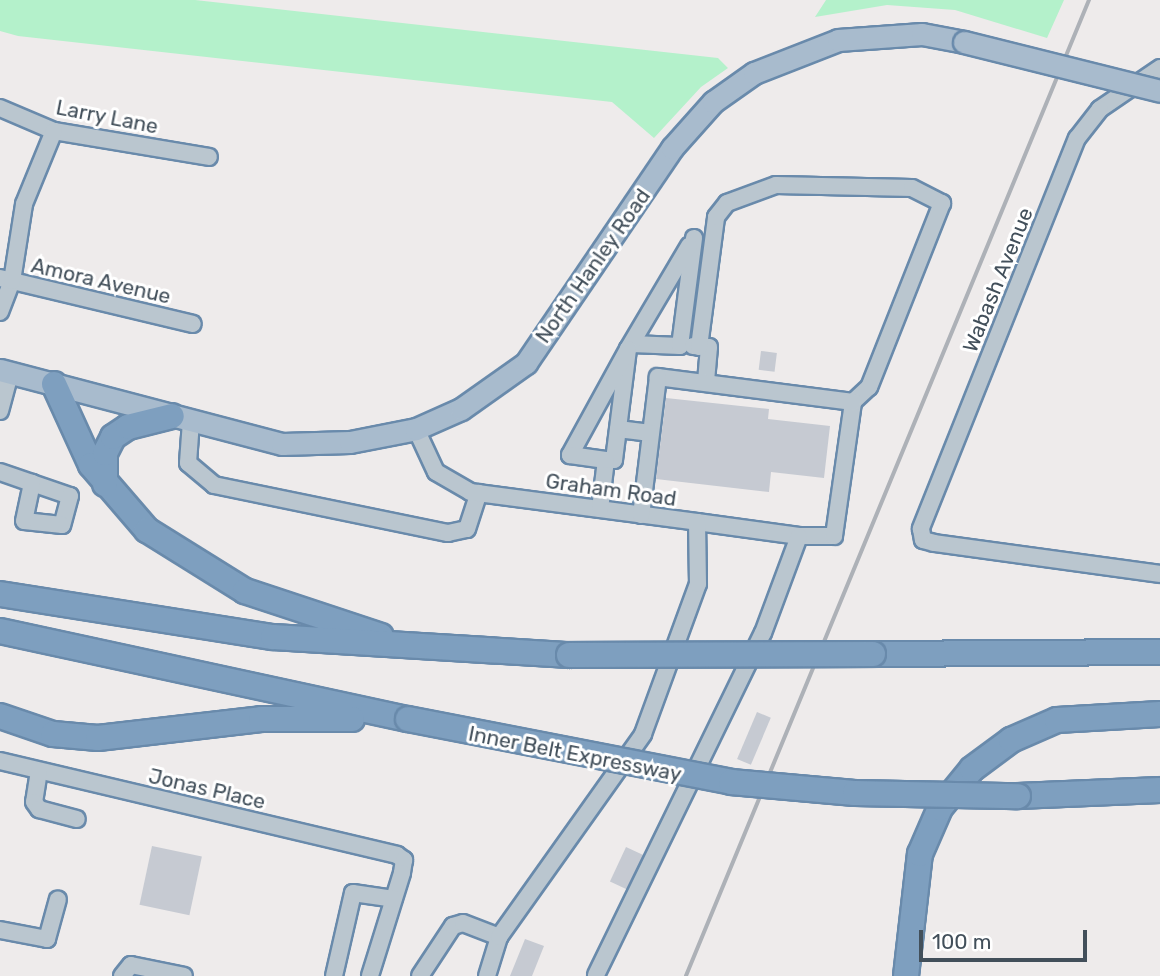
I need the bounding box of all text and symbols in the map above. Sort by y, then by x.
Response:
street label: Larry Lane [54,95,160,139]
street label: North Hanley Road [530,184,656,348]
street label: Wabash Avenue [957,204,1039,356]
street label: Amora Avenue [29,253,173,309]
street label: Graham Road [544,468,678,512]
street label: Inner Belt Expressway [466,721,684,787]
street label: Jonas Place [146,763,268,815]
scale bar [922,916,1090,960]
text: 100 m [932,929,991,954]

